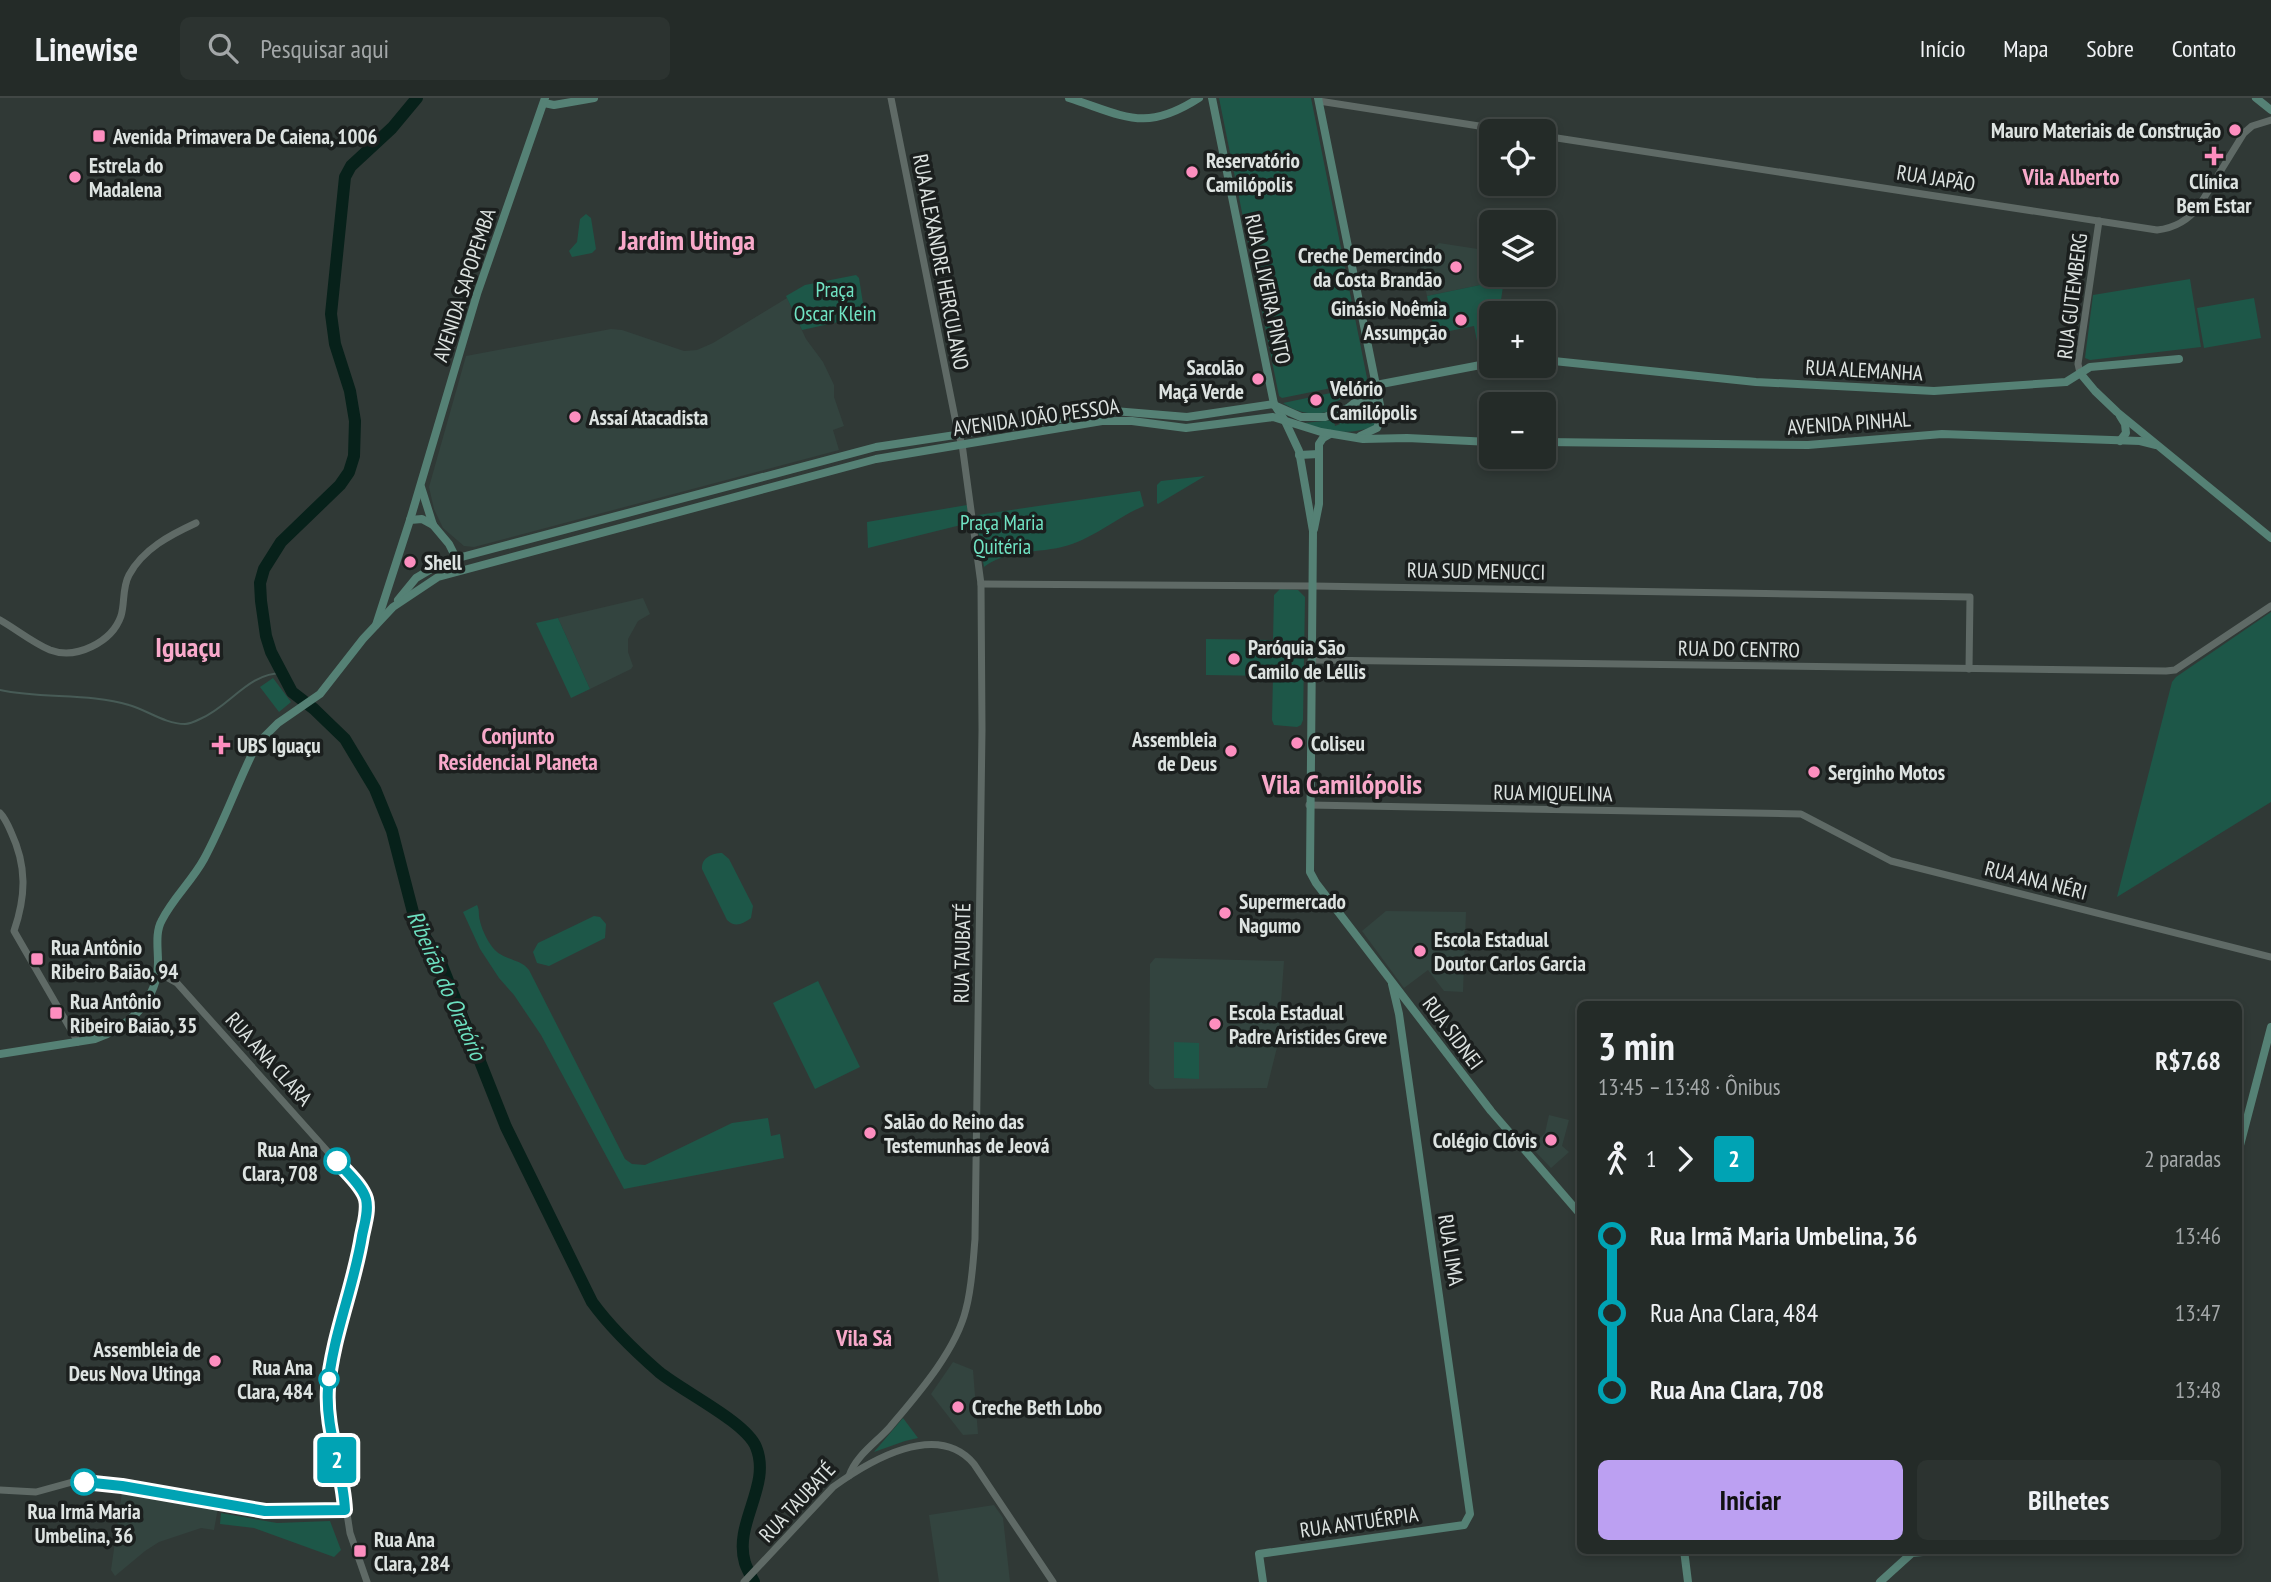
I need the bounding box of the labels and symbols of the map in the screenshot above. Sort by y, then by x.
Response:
place label: Mauro Materiais de Construção [1991,117,2221,144]
marker: Mauro Materiais de Construção [2227,122,2243,138]
place label: Avenida Primavera De Caiena, 1006 [112,123,378,150]
marker: Avenida Primavera De Caiena, 1006 [91,128,107,144]
marker: Clínica Bem Estar [2204,146,2224,166]
place label: Reservatório Camilópolis [1206,147,1300,198]
place label: Estrela do Madalena [89,152,163,203]
street label: RUA ALEXANDRE HERCULANO [907,152,975,372]
street label: RUA JAPÃO [1895,158,1977,198]
district label: Vila Alberto [2021,162,2120,191]
marker: Reservatório Camilópolis [1184,164,1200,180]
place label: Clínica Bem Estar [2177,168,2252,219]
marker: Estrela do Madalena [67,169,83,185]
street label: AVENIDA SAPOPEMBA [426,205,502,365]
street label: RUA OLIVEIRA PINTO [1239,212,1297,366]
district label: Jardim Utinga [618,221,755,258]
street label: RUA GUTEMBERG [2051,232,2093,360]
place label: Creche Demercindo da Costa Brandão [1298,242,1442,293]
marker: Creche Demercindo da Costa Brandão [1448,259,1464,275]
park label: Praça Oscar Klein [794,276,876,327]
place label: Ginásio Noêmia Assumpção [1331,295,1447,346]
marker: Ginásio Noêmia Assumpção [1453,312,1469,328]
street label: RUA ALEMANHA [1805,353,1923,387]
place label: Sacolão Maçã Verde [1159,354,1244,405]
marker: Sacolão Maçã Verde [1250,371,1266,387]
place label: Velório Camilópolis [1329,375,1417,426]
street label: AVENIDA JOÃO PESSOA [951,392,1121,442]
marker: Velório Camilópolis [1308,392,1324,408]
place label: Assaí Atacadista [588,404,709,431]
street label: AVENIDA PINHAL [1786,405,1912,441]
marker: Assaí Atacadista [567,409,583,425]
park label: Praça Maria Quitéria [960,509,1044,560]
place label: Shell [424,549,463,576]
marker: Shell [402,554,418,570]
street label: RUA SUD MENUCCI [1407,556,1545,586]
district label: Iguaçu [155,628,221,665]
place label: Paróquia São Camilo de Léllis [1248,634,1366,685]
street label: RUA DO CENTRO [1678,634,1800,664]
marker: Paróquia São Camilo de Léllis [1226,651,1242,667]
district label: Conjunto Residencial Planeta [438,721,598,776]
place label: Assembleia de Deus [1131,726,1217,777]
place label: Coliseu [1311,730,1365,757]
place label: UBS Iguaçu [237,732,321,759]
marker: UBS Iguaçu [211,735,231,755]
marker: Coliseu [1289,735,1305,751]
marker: Assembleia de Deus [1223,743,1239,759]
place label: Serginho Motos [1828,759,1945,786]
marker: Serginho Motos [1806,764,1822,780]
district label: Vila Camilópolis [1261,765,1422,802]
street label: RUA MIQUELINA [1493,778,1613,808]
street label: RUA ANA NÉRI [1982,854,2090,906]
place label: Supermercado Nagumo [1239,888,1346,939]
street label: RUA TAUBATÉ [948,903,976,1003]
marker: Supermercado Nagumo [1217,905,1233,921]
water label: Ribeirão do Oratório [401,906,494,1066]
place label: Escola Estadual Doutor Carlos Garcia [1434,926,1586,977]
place label: Rua Antônio Ribeiro Baião, 94 [51,934,178,985]
marker: Escola Estadual Doutor Carlos Garcia [1412,943,1428,959]
marker: Rua Antônio Ribeiro Baião, 94 [29,951,45,967]
place label: Rua Antônio Ribeiro Baião, 35 [70,988,197,1039]
street label: RUA SIDNEI [1417,991,1489,1075]
place label: Escola Estadual Padre Aristides Greve [1229,999,1387,1050]
marker: Rua Antônio Ribeiro Baião, 35 [48,1005,64,1021]
street label: RUA ANA CLARA [220,1006,318,1112]
marker: Escola Estadual Padre Aristides Greve [1207,1016,1223,1032]
place label: Salão do Reino das Testemunhas de Jeová [884,1108,1050,1159]
marker: Salão do Reino das Testemunhas de Jeová [862,1125,878,1141]
place label: Colégio Clóvis [1433,1127,1537,1154]
marker: Colégio Clóvis [1543,1132,1559,1148]
place label: Rua Ana Clara, 708 [242,1136,318,1187]
marker: Rua Ana Clara, 708 [324,1148,350,1174]
street label: RUA LIMA [1432,1213,1470,1288]
district label: Vila Sá [835,1323,892,1352]
place label: Assembleia de Deus Nova Utinga [69,1336,201,1387]
marker: Assembleia de Deus Nova Utinga [207,1353,223,1369]
place label: Rua Ana Clara, 484 [237,1354,313,1405]
marker: Rua Ana Clara, 484 [319,1369,339,1389]
place label: Creche Beth Lobo [972,1394,1102,1421]
marker: Creche Beth Lobo [950,1399,966,1415]
line badge: 2 [314,1437,360,1483]
street label: RUA TAUBATÉ [753,1456,841,1548]
marker: Rua Irmã Maria Umbelina, 36 [71,1469,97,1495]
place label: Rua Irmã Maria Umbelina, 36 [27,1498,141,1549]
street label: RUA ANTUÉRPIA [1298,1500,1420,1544]
place label: Rua Ana Clara, 284 [374,1526,450,1577]
marker: Rua Ana Clara, 284 [352,1543,368,1559]

